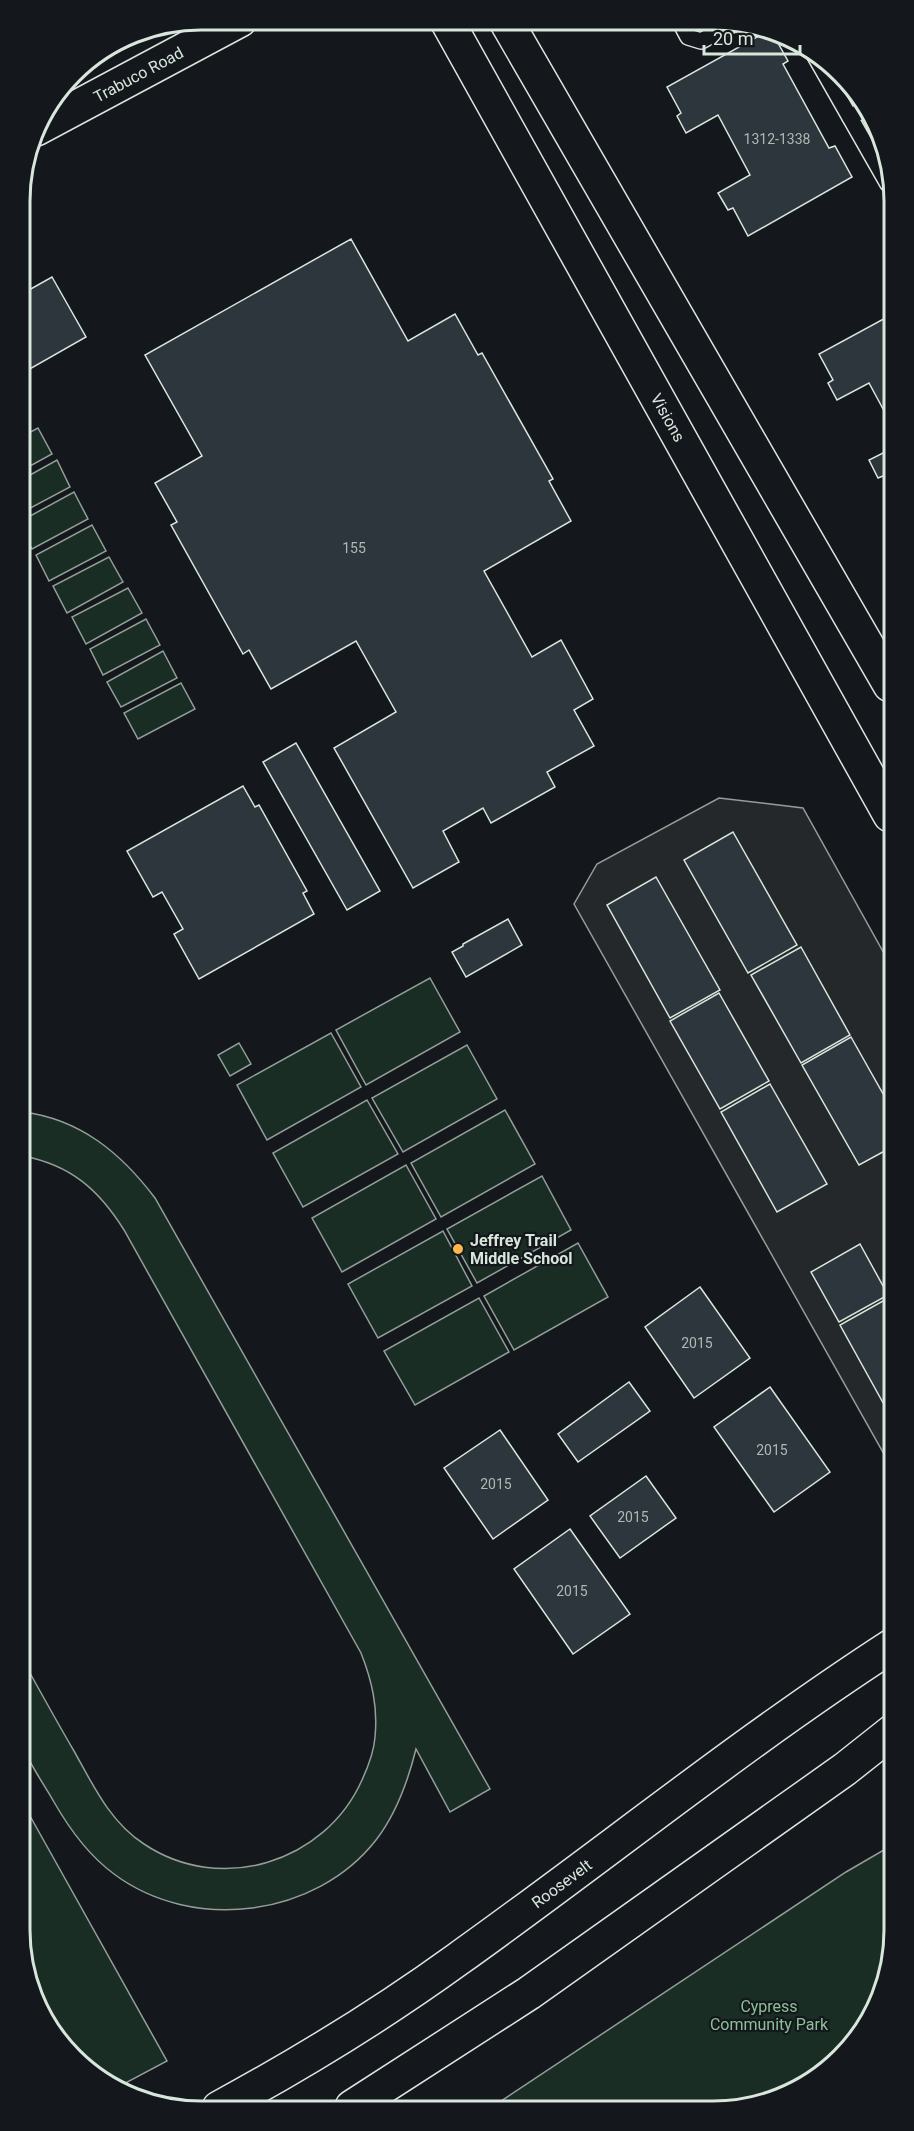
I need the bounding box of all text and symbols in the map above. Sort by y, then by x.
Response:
scale bar [704,18,800,56]
text: 20 m [713,28,753,49]
street label: Trabuco Road [90,43,186,106]
house number: 1312-1338 [744,131,811,147]
street label: Visions [647,390,689,445]
house number: 155 [342,540,366,556]
place label: Jeffrey Trail Middle School [470,1231,573,1268]
marker: Jeffrey Trail Middle School [451,1242,465,1256]
house number: 2015 [681,1335,713,1351]
house number: 2015 [756,1442,788,1458]
house number: 2015 [480,1476,512,1492]
house number: 2015 [617,1509,649,1525]
house number: 2015 [556,1583,588,1599]
street label: Roosevelt [528,1855,595,1912]
park label: Cypress Community Park [710,1997,829,2034]

